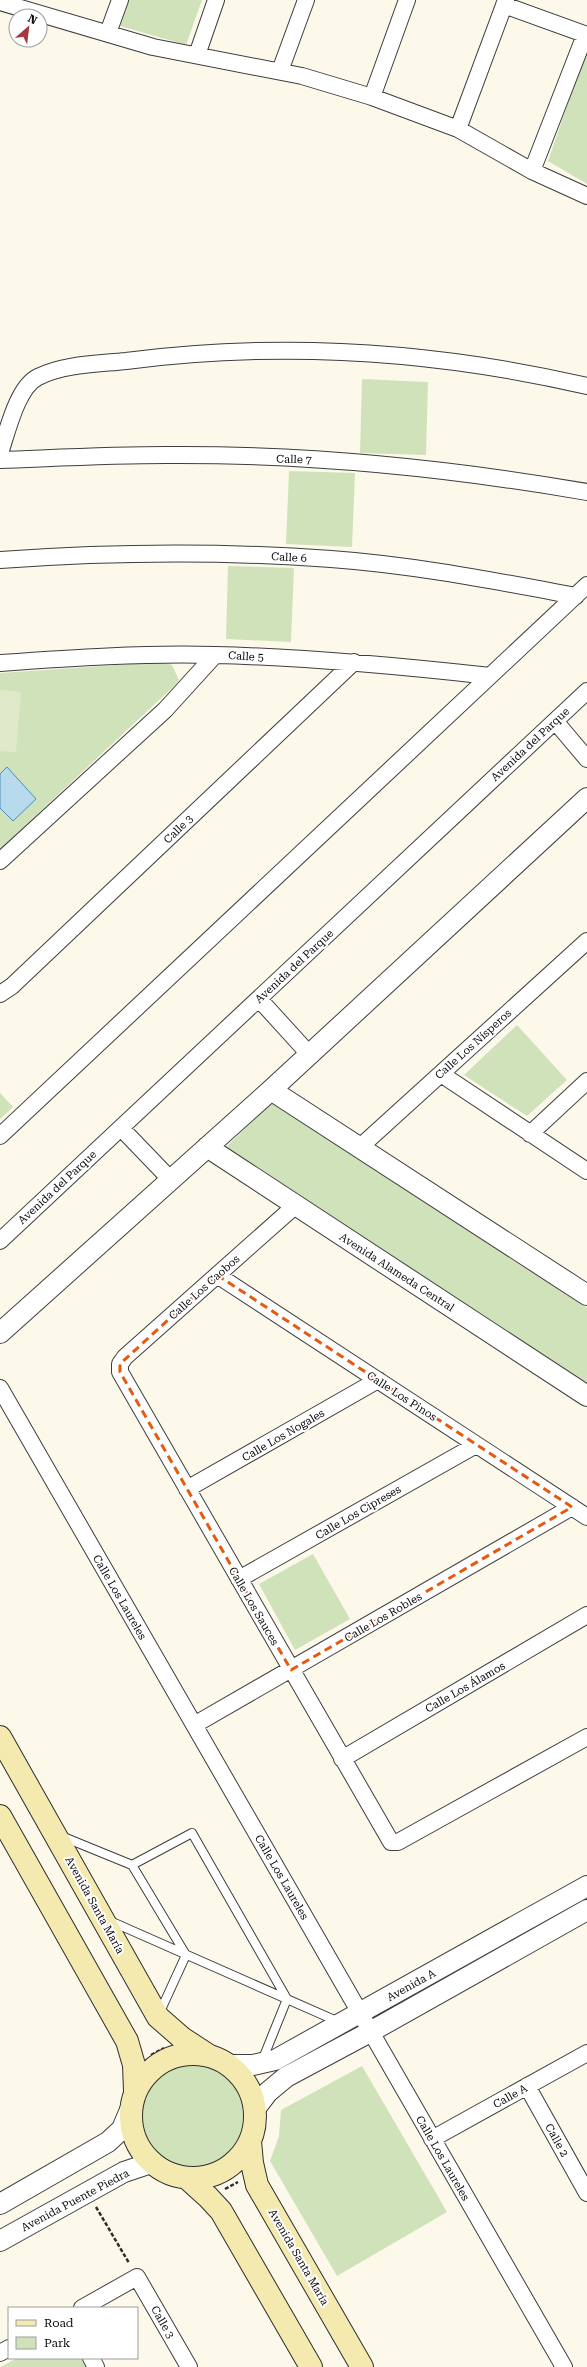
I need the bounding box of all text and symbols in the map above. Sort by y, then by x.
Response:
north arrow [8,8,48,48]
text: N [26,12,40,28]
street label: Calle 7 [276,452,312,467]
street label: Calle 6 [271,550,307,565]
street label: Calle 5 [228,649,264,664]
street label: Avenida del Parque [489,705,572,784]
street label: Calle 3 [161,812,196,846]
street label: Avenida del Parque [253,927,336,1006]
street label: Calle Los Nísperos [432,1007,514,1082]
street label: Avenida del Parque [16,1148,99,1227]
street label: Avenida Alameda Central [337,1230,457,1315]
street label: Calle Los Caobos [166,1252,242,1323]
street label: Calle Los Pinos [364,1369,439,1424]
street label: Calle Los Nogales [240,1407,327,1464]
street label: Calle Los Cipreses [313,1483,403,1542]
street label: Calle Los Laureles [90,1553,149,1642]
street label: Calle Los Sauces [226,1565,281,1648]
street label: Calle Los Robles [342,1590,424,1645]
street label: Calle Los Álamos [422,1658,508,1716]
street label: Calle Los Laureles [252,1833,311,1922]
street label: Avenida Santa María [62,1854,127,1956]
street label: Avenida A [385,1967,438,2004]
street label: Calle A [491,2082,530,2111]
street label: Calle Los Laureles [413,2114,472,2203]
street label: Calle 2 [542,2122,571,2159]
street label: Avenida Puente Piedra [19,2166,131,2234]
street label: Avenida Santa María [266,2207,331,2308]
street label: Calle 3 [148,2304,177,2341]
legend [8,2307,138,2359]
text: Road [44,2316,74,2330]
text: Park [44,2336,71,2350]

